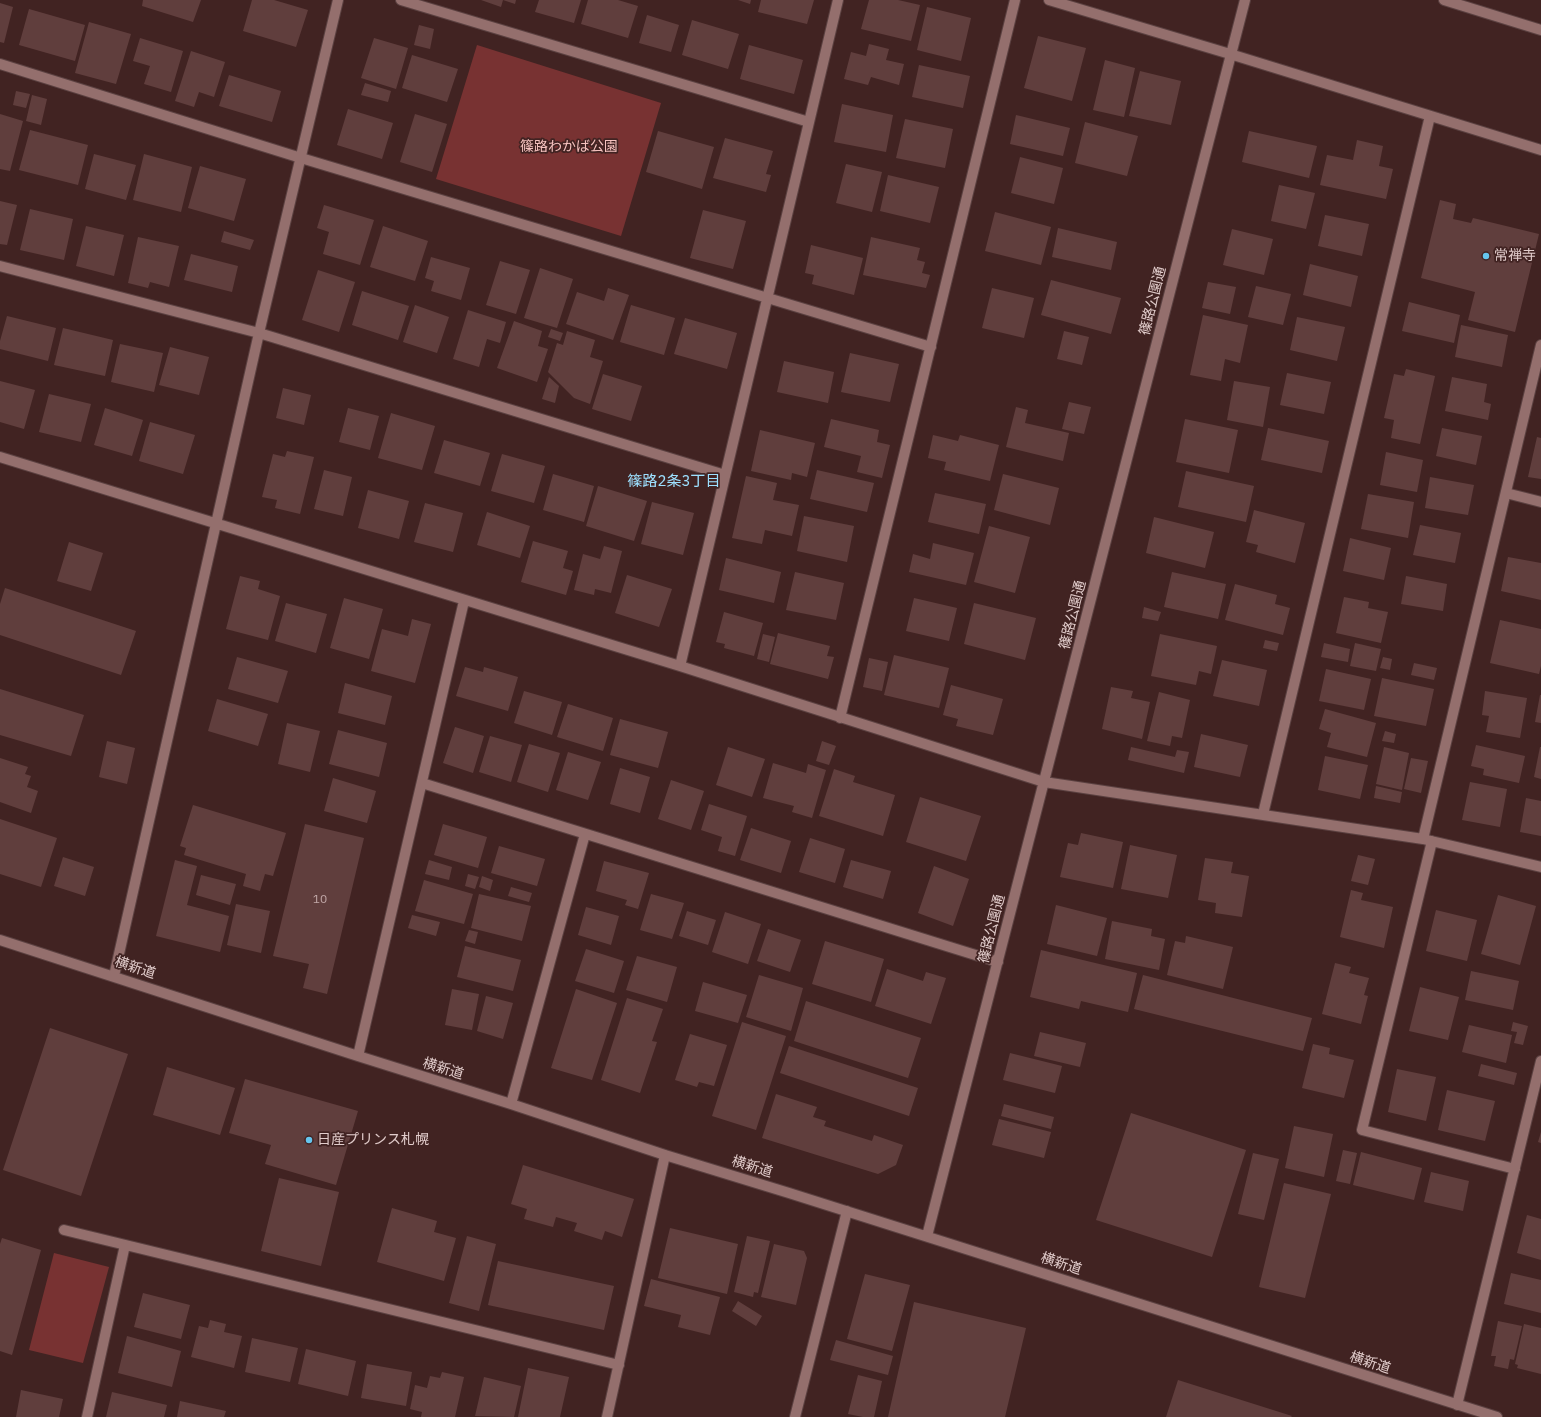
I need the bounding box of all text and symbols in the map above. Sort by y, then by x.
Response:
park label: 篠路わかば公園 [520,139,618,155]
place label: 常禅寺 [1494,248,1536,264]
marker: 常禅寺 [1481,251,1491,261]
street label: 篠路公園通 [1136,265,1170,337]
district label: 篠路2条3丁目 [628,473,720,491]
street label: 篠路公園通 [1056,579,1090,651]
house number: 10 [313,893,327,907]
street label: 篠路公園通 [975,893,1009,965]
street label: 横新道 [112,954,158,982]
street label: 横新道 [420,1055,466,1083]
place label: 日産プリンス札幌 [317,1132,429,1148]
marker: 日産プリンス札幌 [304,1135,314,1145]
street label: 横新道 [729,1153,775,1181]
street label: 横新道 [1038,1250,1084,1278]
street label: 横新道 [1347,1349,1393,1377]

